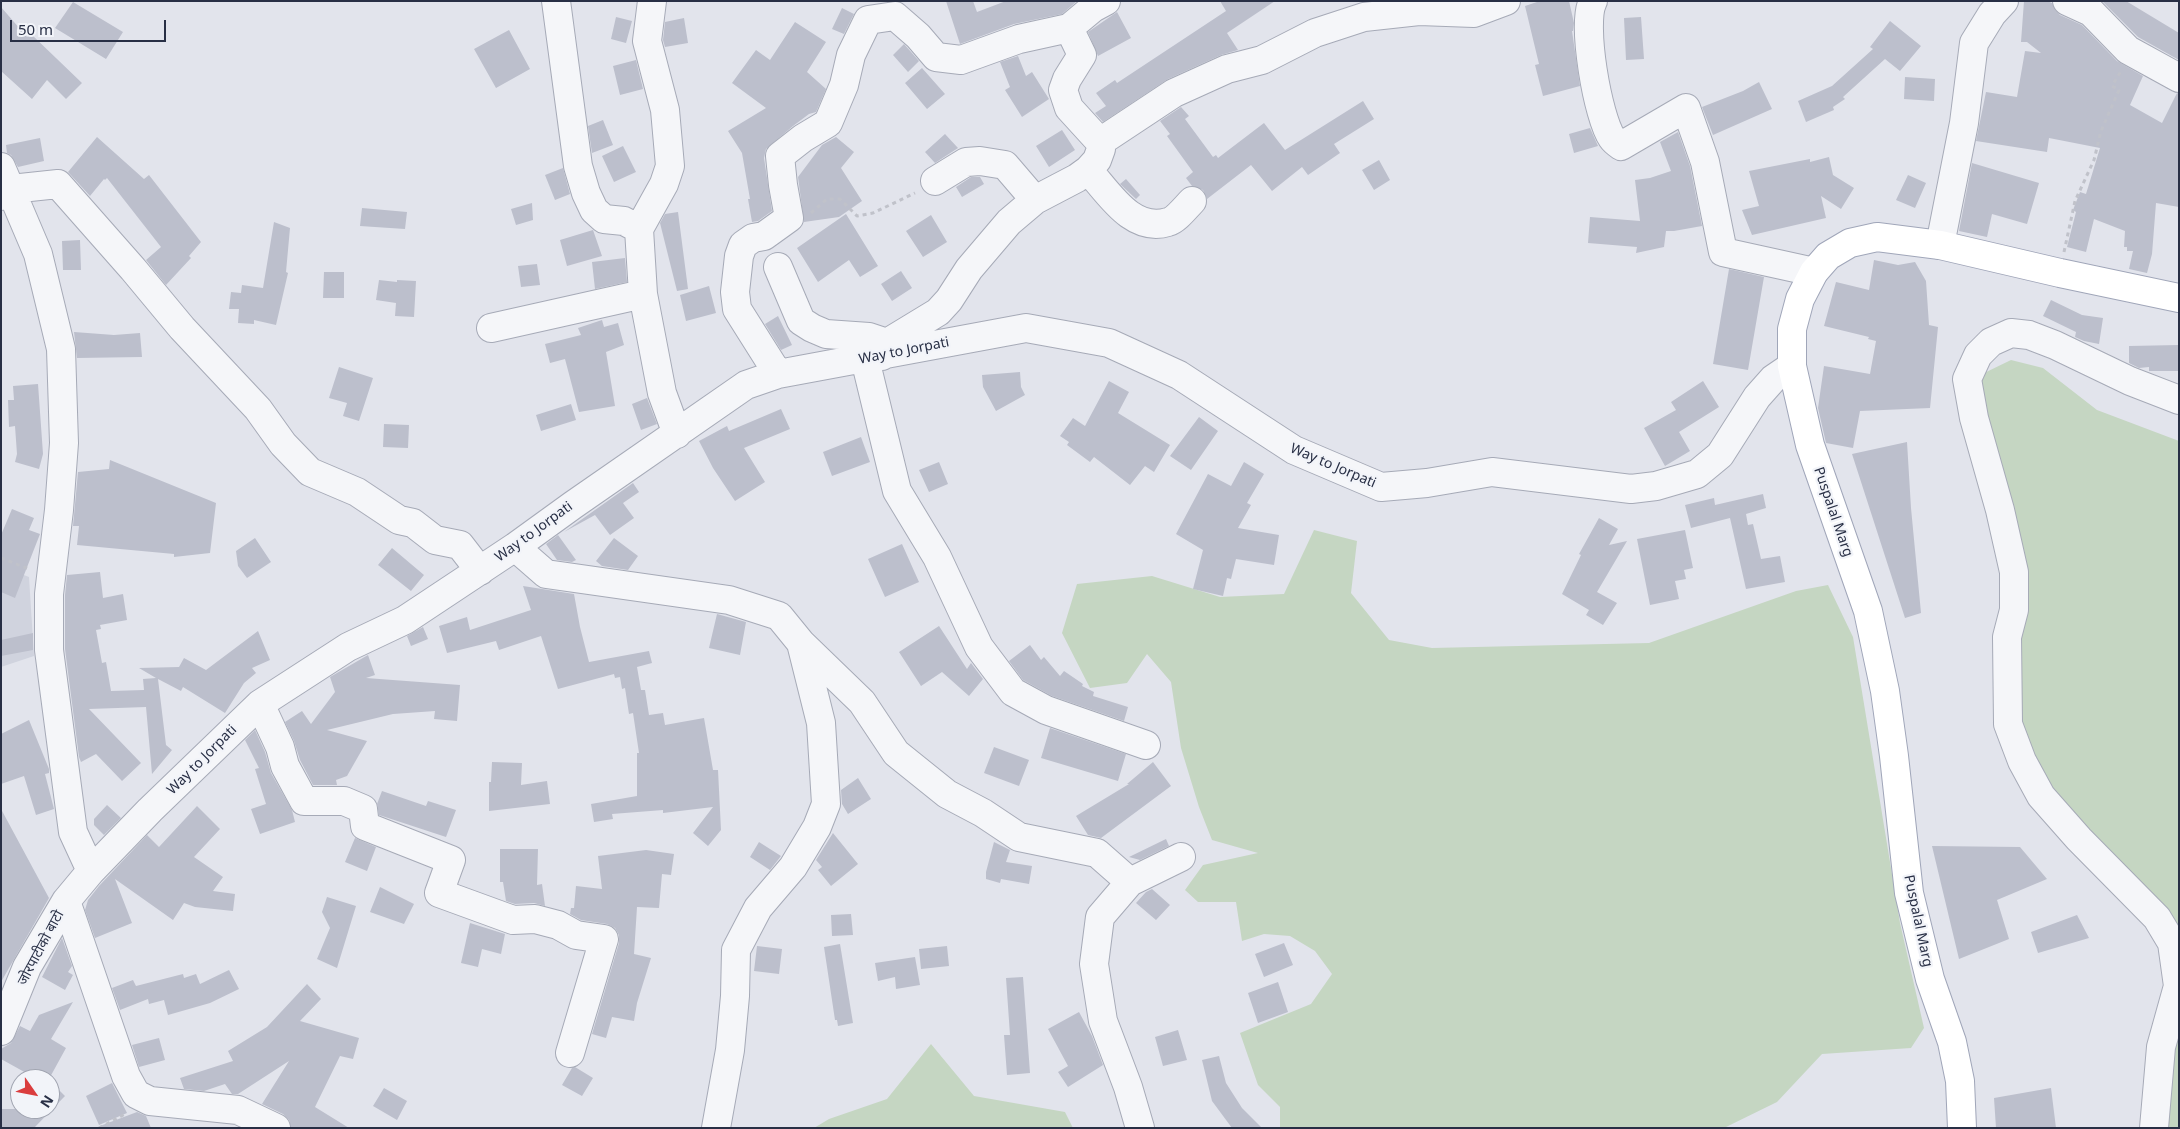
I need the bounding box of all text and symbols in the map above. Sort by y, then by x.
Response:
scale bar [12,10,169,42]
text: 50 m [18,19,53,39]
street label: Way to Jorpati [857,334,951,368]
street label: Way to Jorpati [1287,440,1379,492]
street label: Puspalal Marg [1810,465,1856,559]
street label: Way to Jorpati [492,498,576,566]
street label: Way to Jorpati [164,722,240,798]
street label: Puspalal Marg [1900,873,1936,969]
street label: जोरपाटीको बाटो [14,908,68,988]
north arrow [10,1069,60,1119]
text: N [36,1092,58,1112]

